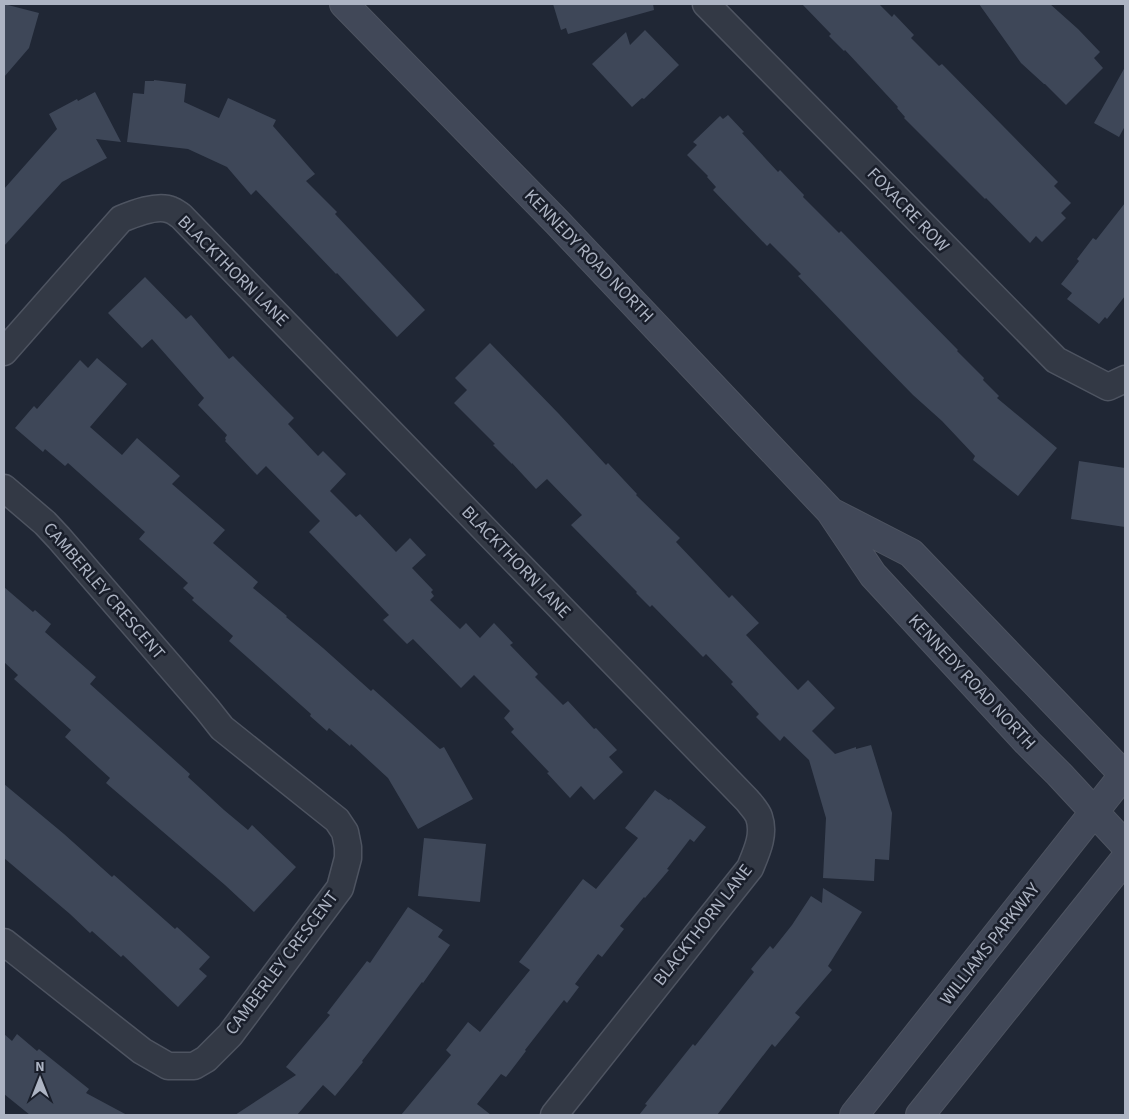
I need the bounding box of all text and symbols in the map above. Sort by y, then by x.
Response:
street label: FOXACRE ROW [861,162,955,258]
street label: KENNEDY ROAD NORTH [519,184,659,328]
street label: BLACKTHORN LANE [172,210,294,332]
street label: BLACKTHORN LANE [456,500,576,624]
street label: CAMBERLEY CRESCENT [37,517,171,665]
street label: KENNEDY ROAD NORTH [903,609,1041,755]
street label: BLACKTHORN LANE [648,859,758,991]
street label: WILLIAMS PARKWAY [934,877,1046,1010]
street label: CAMBERLEY CRESCENT [219,886,345,1040]
north arrow [15,1054,65,1104]
text: N [35,1057,45,1077]

